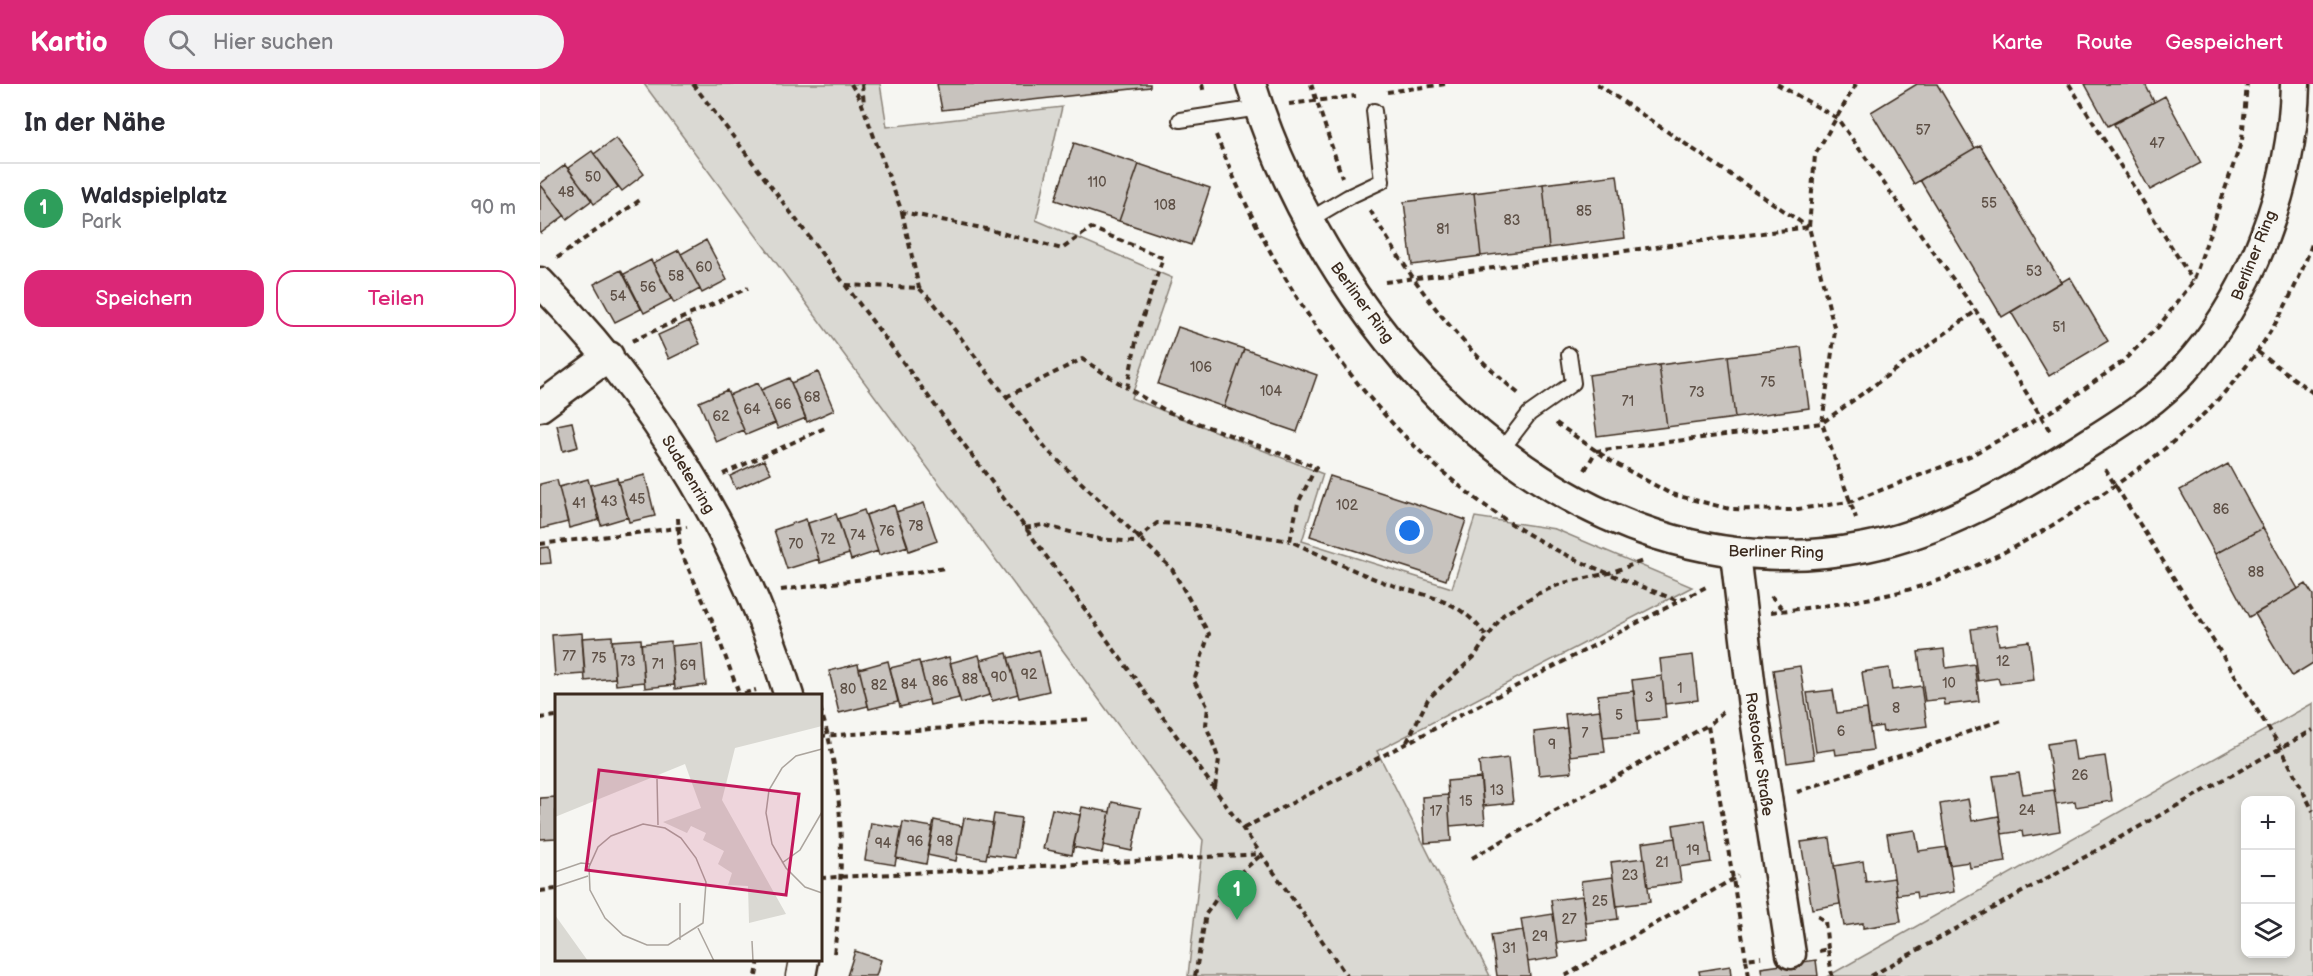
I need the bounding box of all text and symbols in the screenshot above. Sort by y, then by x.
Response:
search box [144,15,564,69]
text: Kartio [30,26,108,59]
icon: search [165,26,198,59]
text: Hier suchen [213,29,333,56]
text: Karte [1991,30,2043,55]
text: Route [2076,30,2132,55]
text: Gespeichert [2165,30,2283,55]
text: In der Nähe [24,108,166,139]
house number: 57 [1916,122,1931,139]
house number: 47 [2149,135,2165,152]
house number: 50 [585,169,601,186]
house number: 110 [1087,174,1107,191]
text: Waldspielplatz [81,183,227,210]
house number: 48 [558,184,574,201]
house number: 55 [1981,195,1997,212]
text: 1 [39,196,48,220]
text: 90 m [471,196,516,220]
house number: 108 [1154,197,1176,214]
house number: 85 [1576,203,1592,220]
street label: Berliner Ring [2228,208,2281,303]
text: Park [81,210,121,234]
house number: 83 [1504,212,1520,229]
house number: 81 [1436,221,1450,238]
house number: 60 [696,259,712,276]
street label: Berliner Ring [1326,259,1398,347]
house number: 53 [2026,263,2042,280]
house number: 58 [668,268,684,285]
button: Speichern [24,270,264,327]
button: Teilen [276,270,516,327]
house number: 56 [640,279,657,296]
house number: 54 [610,288,627,305]
house number: 51 [2052,319,2066,336]
house number: 106 [1190,359,1213,376]
house number: 75 [1761,374,1775,391]
house number: 104 [1260,383,1283,400]
house number: 73 [1689,384,1705,401]
house number: 68 [804,389,820,406]
house number: 71 [1622,393,1634,410]
house number: 66 [774,396,792,413]
house number: 64 [743,401,761,418]
house number: 62 [713,408,730,425]
street label: Sudetenring [657,432,719,517]
house number: 45 [629,491,645,508]
house number: 43 [600,493,618,510]
house number: 41 [572,495,586,512]
house number: 102 [1336,497,1359,514]
house number: 86 [2213,501,2230,518]
your location [1395,516,1424,545]
house number: 78 [908,518,924,535]
house number: 76 [879,523,895,540]
house number: 74 [850,527,866,544]
house number: 72 [820,531,836,548]
house number: 70 [788,536,804,553]
street label: Berliner Ring [1728,542,1824,563]
house number: 88 [2248,564,2264,581]
house number: 77 [562,648,576,665]
house number: 75 [592,650,606,667]
house number: 73 [620,653,636,670]
house number: 12 [1996,653,2011,670]
house number: 71 [652,656,664,673]
house number: 69 [680,657,696,674]
house number: 92 [1021,666,1038,683]
house number: 90 [991,669,1007,686]
house number: 88 [962,671,978,688]
house number: 86 [932,673,949,690]
house number: 10 [1942,675,1956,692]
house number: 84 [901,676,918,693]
house number: 82 [871,677,888,694]
house number: 1 [1677,680,1683,697]
house number: 80 [840,681,856,698]
house number: 3 [1645,689,1653,706]
street label: Rostocker Straße [1740,691,1777,818]
inset map [555,694,822,961]
house number: 8 [1892,700,1900,717]
house number: 5 [1615,707,1623,724]
house number: 6 [1837,723,1846,740]
house number: 7 [1582,725,1589,742]
house number: 9 [1548,736,1556,753]
house number: 26 [2072,767,2089,784]
house number: 13 [1490,782,1504,799]
house number: 15 [1459,793,1473,810]
map controls [2241,796,2295,958]
button: + [2241,796,2295,850]
house number: 24 [2019,802,2036,819]
house number: 17 [1430,803,1442,820]
house number: 96 [907,833,924,850]
house number: 98 [937,833,953,850]
house number: 94 [875,835,892,852]
house number: 19 [1686,842,1700,859]
button: − [2241,850,2295,904]
house number: 21 [1655,854,1669,871]
house number: 23 [1622,867,1638,884]
pin: 1 [1218,870,1256,920]
house number: 25 [1592,893,1608,910]
button: layers [2241,904,2295,958]
house number: 27 [1561,911,1577,928]
house number: 29 [1532,928,1548,945]
house number: 31 [1502,940,1516,957]

